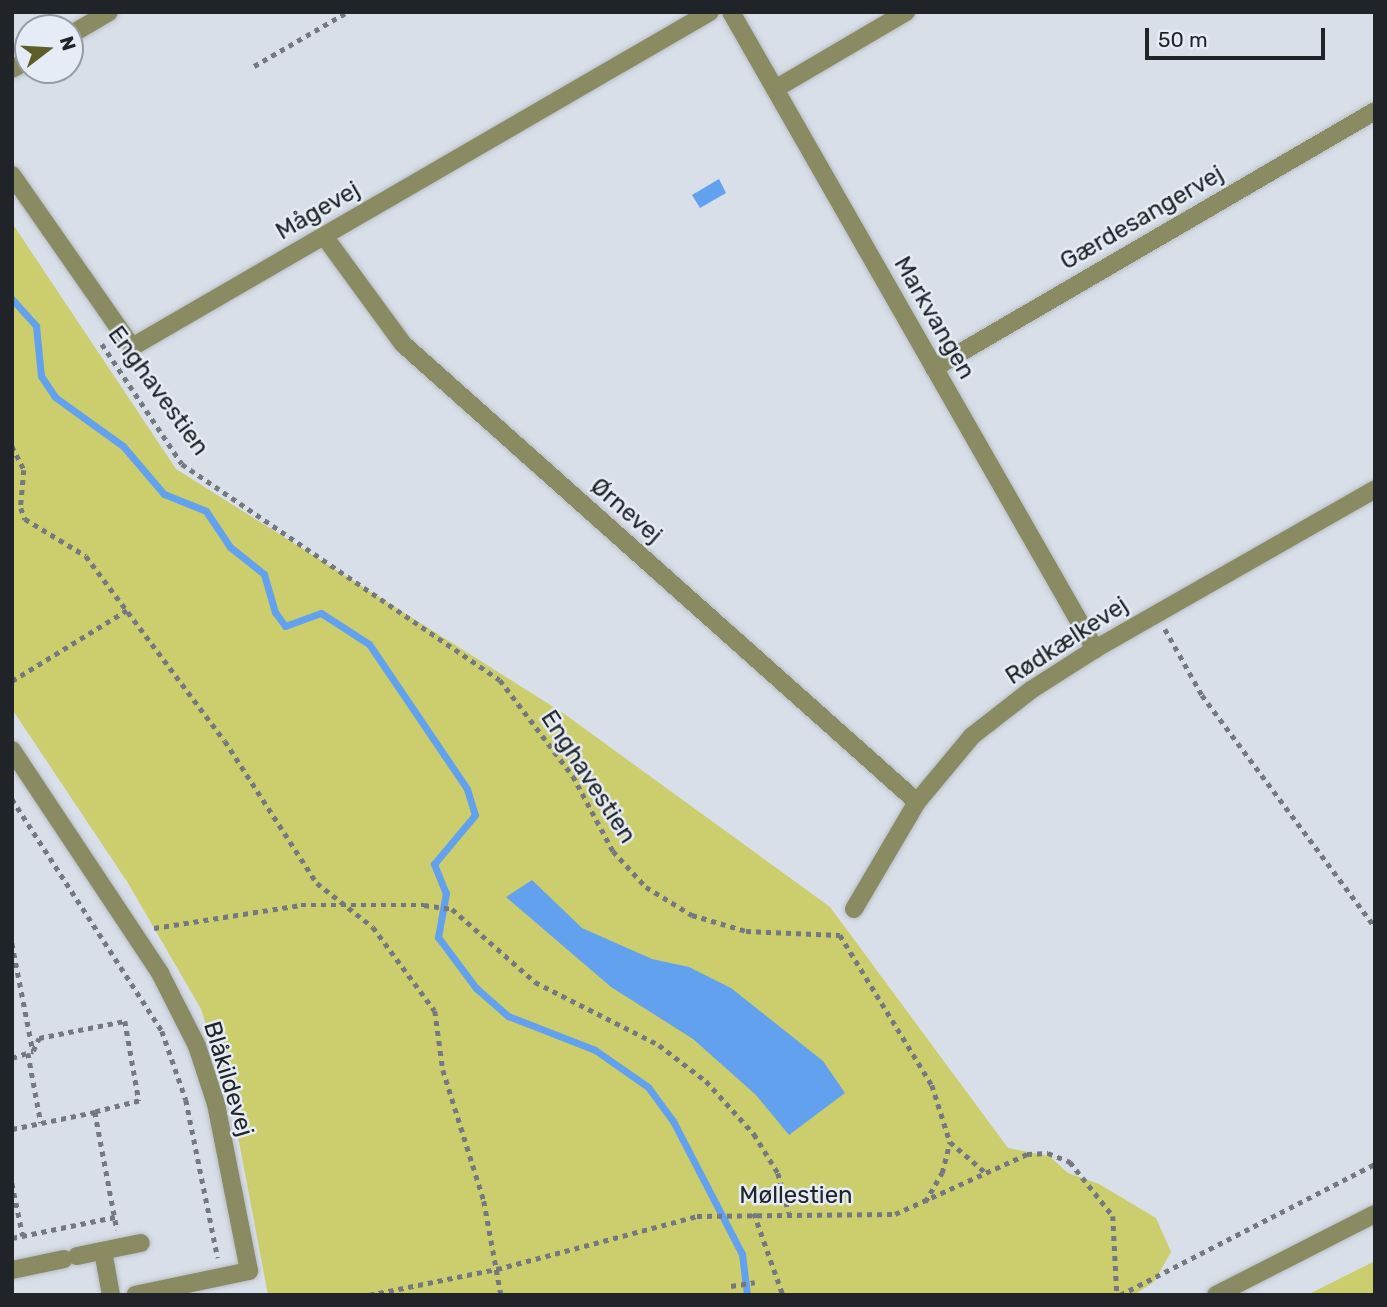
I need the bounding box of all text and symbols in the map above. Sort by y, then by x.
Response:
north arrow [14,14,84,84]
scale bar [1149,14,1329,58]
text: 50 m [1158,27,1208,52]
text: N [55,33,81,53]
street label: Gærdesangervej [1055,160,1229,276]
street label: Mågevej [271,176,365,246]
street label: Markvangen [887,252,981,384]
street label: Enghavestien [101,321,215,461]
street label: Ørnevej [584,472,668,550]
street label: Rødkælkevej [1000,591,1134,691]
street label: Enghavestien [534,705,642,849]
street label: Blåkildevej [197,1018,259,1140]
street label: Møllestien [739,1182,853,1210]

